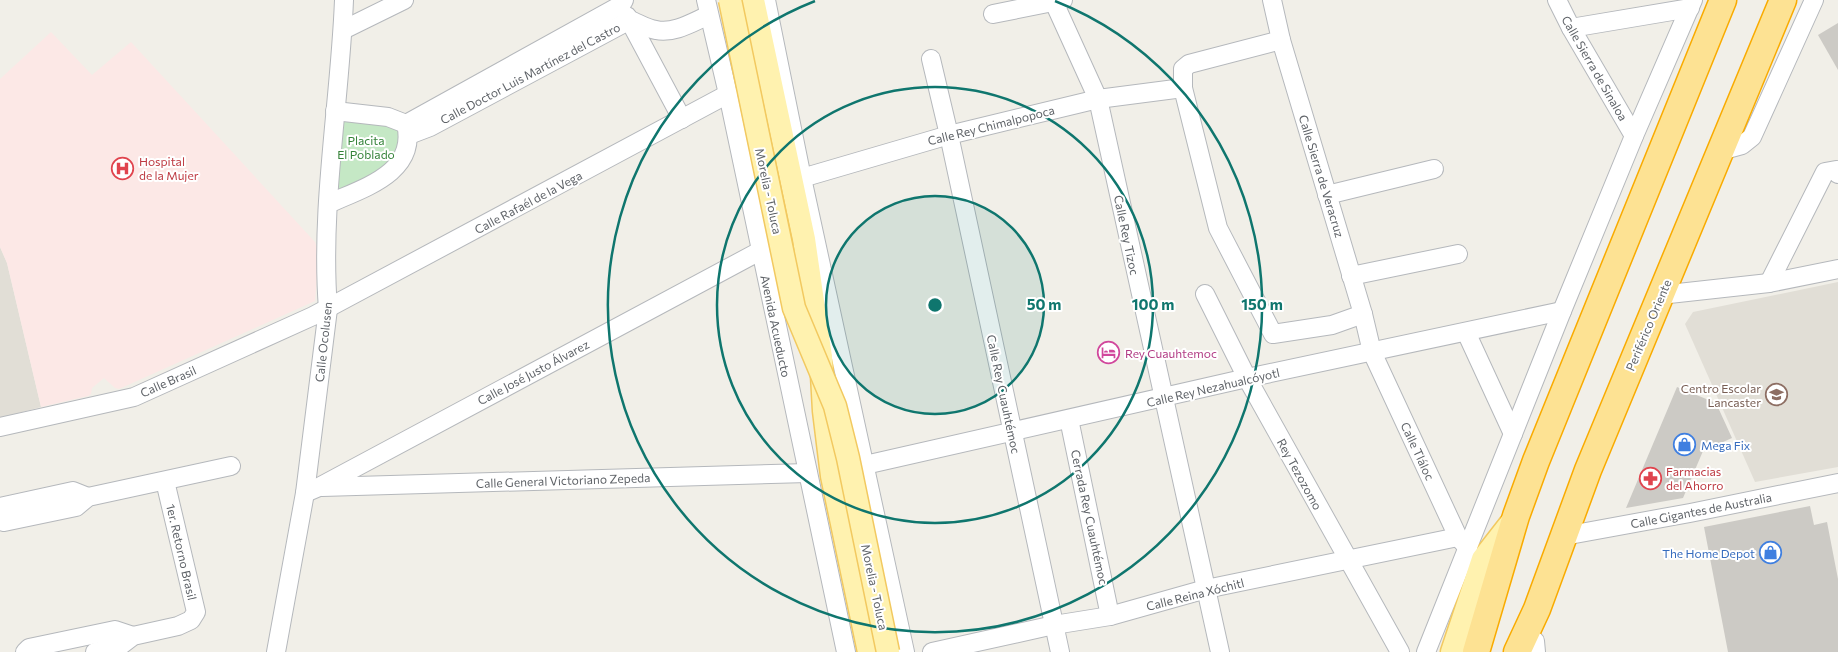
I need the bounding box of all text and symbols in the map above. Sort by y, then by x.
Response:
street label: Calle Sierra de Sinaloa [1559,13,1631,123]
street label: Calle Doctor Luis Martínez del Castro [438,19,622,127]
street label: Calle Rey Chimalpopoca [926,102,1056,148]
street label: Calle Sierra de Veracruz [1297,113,1347,239]
park label: Placita El Poblado [337,133,395,161]
street label: Morelia - Toluca [753,147,785,235]
place label: Hospital de la Mujer [139,154,199,182]
hospital icon: Hospital de la Mujer [111,156,135,180]
street label: Calle Rafaél de la Vega [472,168,584,236]
street label: Calle Rey Tizoc [1112,194,1142,276]
street label: Avenida Acueducto [758,274,794,378]
street label: Periférico Oriente [1622,277,1674,373]
text: 50 m [1027,295,1061,313]
text: 100 m [1132,295,1174,313]
text: 150 m [1241,295,1283,313]
centre of rings [926,296,944,314]
street label: Calle Ocolusen [312,301,334,383]
street label: Calle Rey Cuauhtémoc [985,333,1023,455]
street label: Calle José Justo Álvarez [475,337,592,408]
hotel icon: Rey Cuauhtemoc [1097,341,1121,365]
place label: Rey Cuauhtemoc [1125,346,1217,360]
street label: Calle Brasil [138,363,198,399]
street label: Calle Rey Nezahualcóyotl [1145,365,1281,409]
place label: Centro Escolar Lancaster [1681,381,1761,409]
school or university icon: Centro Escolar Lancaster [1765,383,1789,407]
street label: Calle Tláloc [1398,420,1438,482]
shop icon: Mega Fix [1673,433,1697,457]
street label: Rey Tezozomo [1275,436,1325,512]
place label: Mega Fix [1701,438,1751,452]
street label: Cerrada Rey Cuauhtémoc [1069,448,1111,586]
place label: Farmacias del Ahorro [1666,464,1723,492]
pharmacy icon: Farmacias del Ahorro [1638,466,1662,490]
street label: Calle General Victoriano Zepeda [475,470,651,490]
street label: Calle Gigantes de Australia [1629,489,1773,531]
street label: 1er. Retorno Brasil [164,503,200,601]
shop icon: The Home Depot [1759,541,1783,565]
street label: Morelia - Toluca [859,543,891,631]
place label: The Home Depot [1662,546,1755,560]
street label: Calle Reina Xóchitl [1145,575,1245,613]

